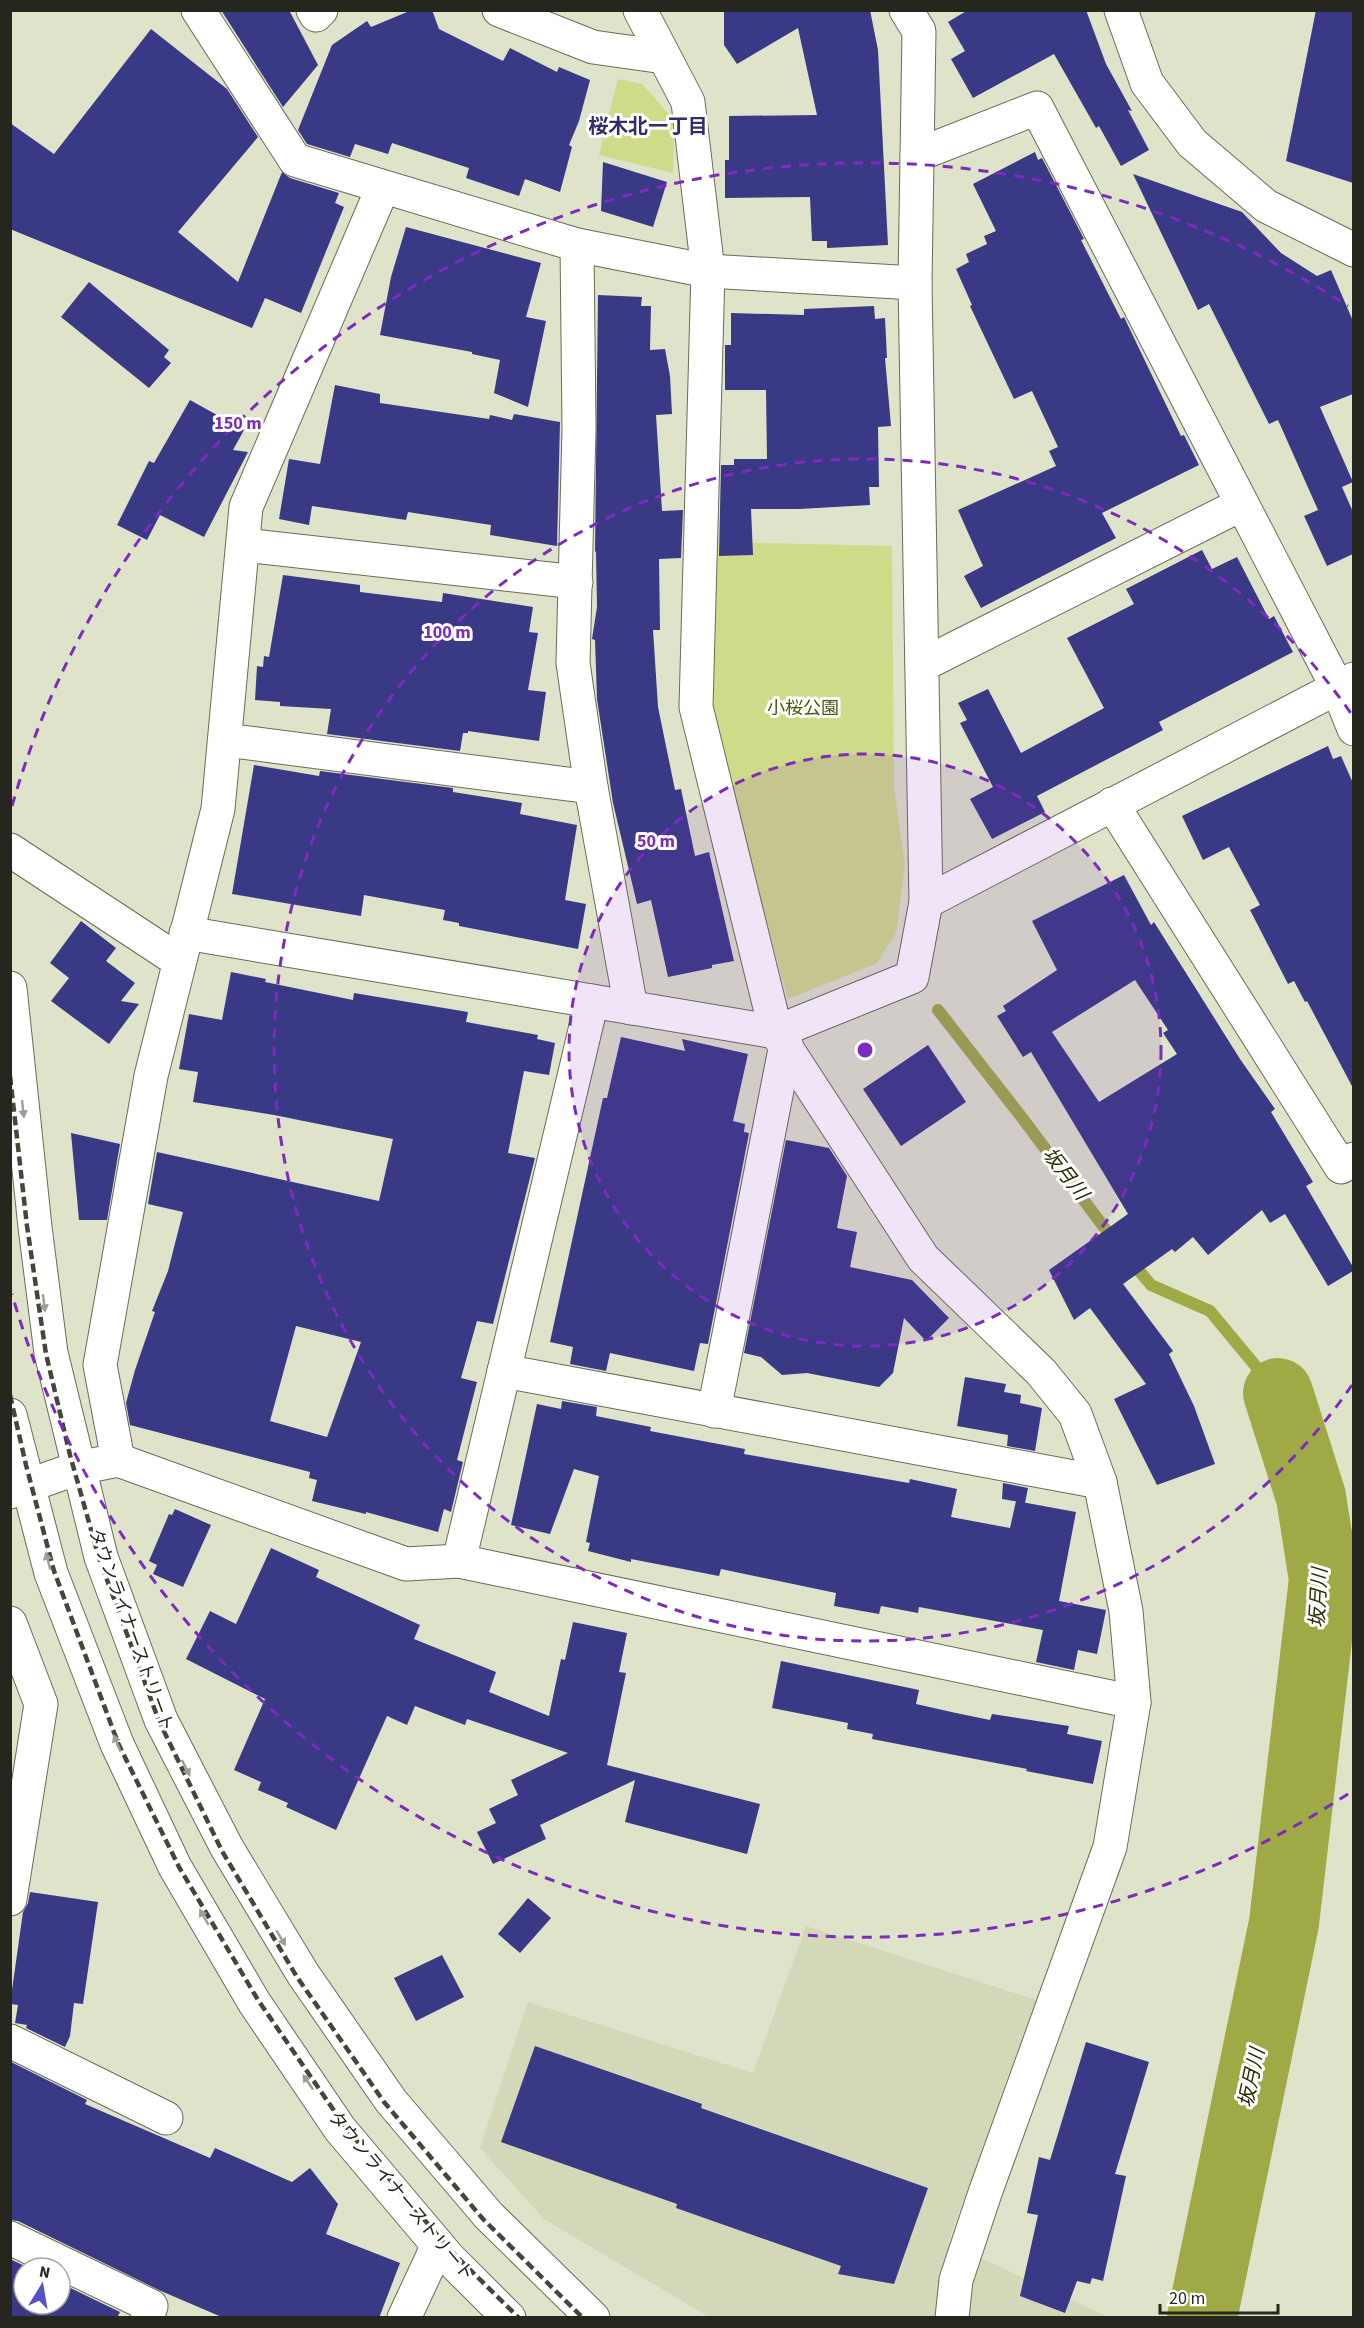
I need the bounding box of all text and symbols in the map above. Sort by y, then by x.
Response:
district label: 桜木北一丁目 [588,113,708,141]
text: 150 m [214,411,262,436]
text: 100 m [423,620,471,645]
park label: 小桜公園 [767,696,839,721]
text: 50 m [637,829,675,854]
centre of rings [855,1040,875,1060]
one-way arrow [18,1099,28,1118]
water label: 坂月川 [1035,1142,1096,1208]
one-way arrow [40,1293,49,1312]
street label: タウンライナーストリート [83,1525,179,1735]
one-way arrow [43,1551,52,1569]
water label: 坂月川 [1303,1565,1335,1629]
one-way arrow [112,1734,121,1752]
one-way arrow [181,1760,191,1777]
one-way arrow [199,1908,209,1925]
one-way arrow [276,1930,287,1946]
water label: 坂月川 [1232,2044,1272,2110]
one-way arrow [303,2074,314,2090]
street label: タウンライナーストリート [322,2106,480,2286]
north arrow [12,2256,72,2316]
text: N [37,2260,52,2284]
scale bar [1160,2277,1278,2315]
text: 20 m [1169,2286,1205,2311]

